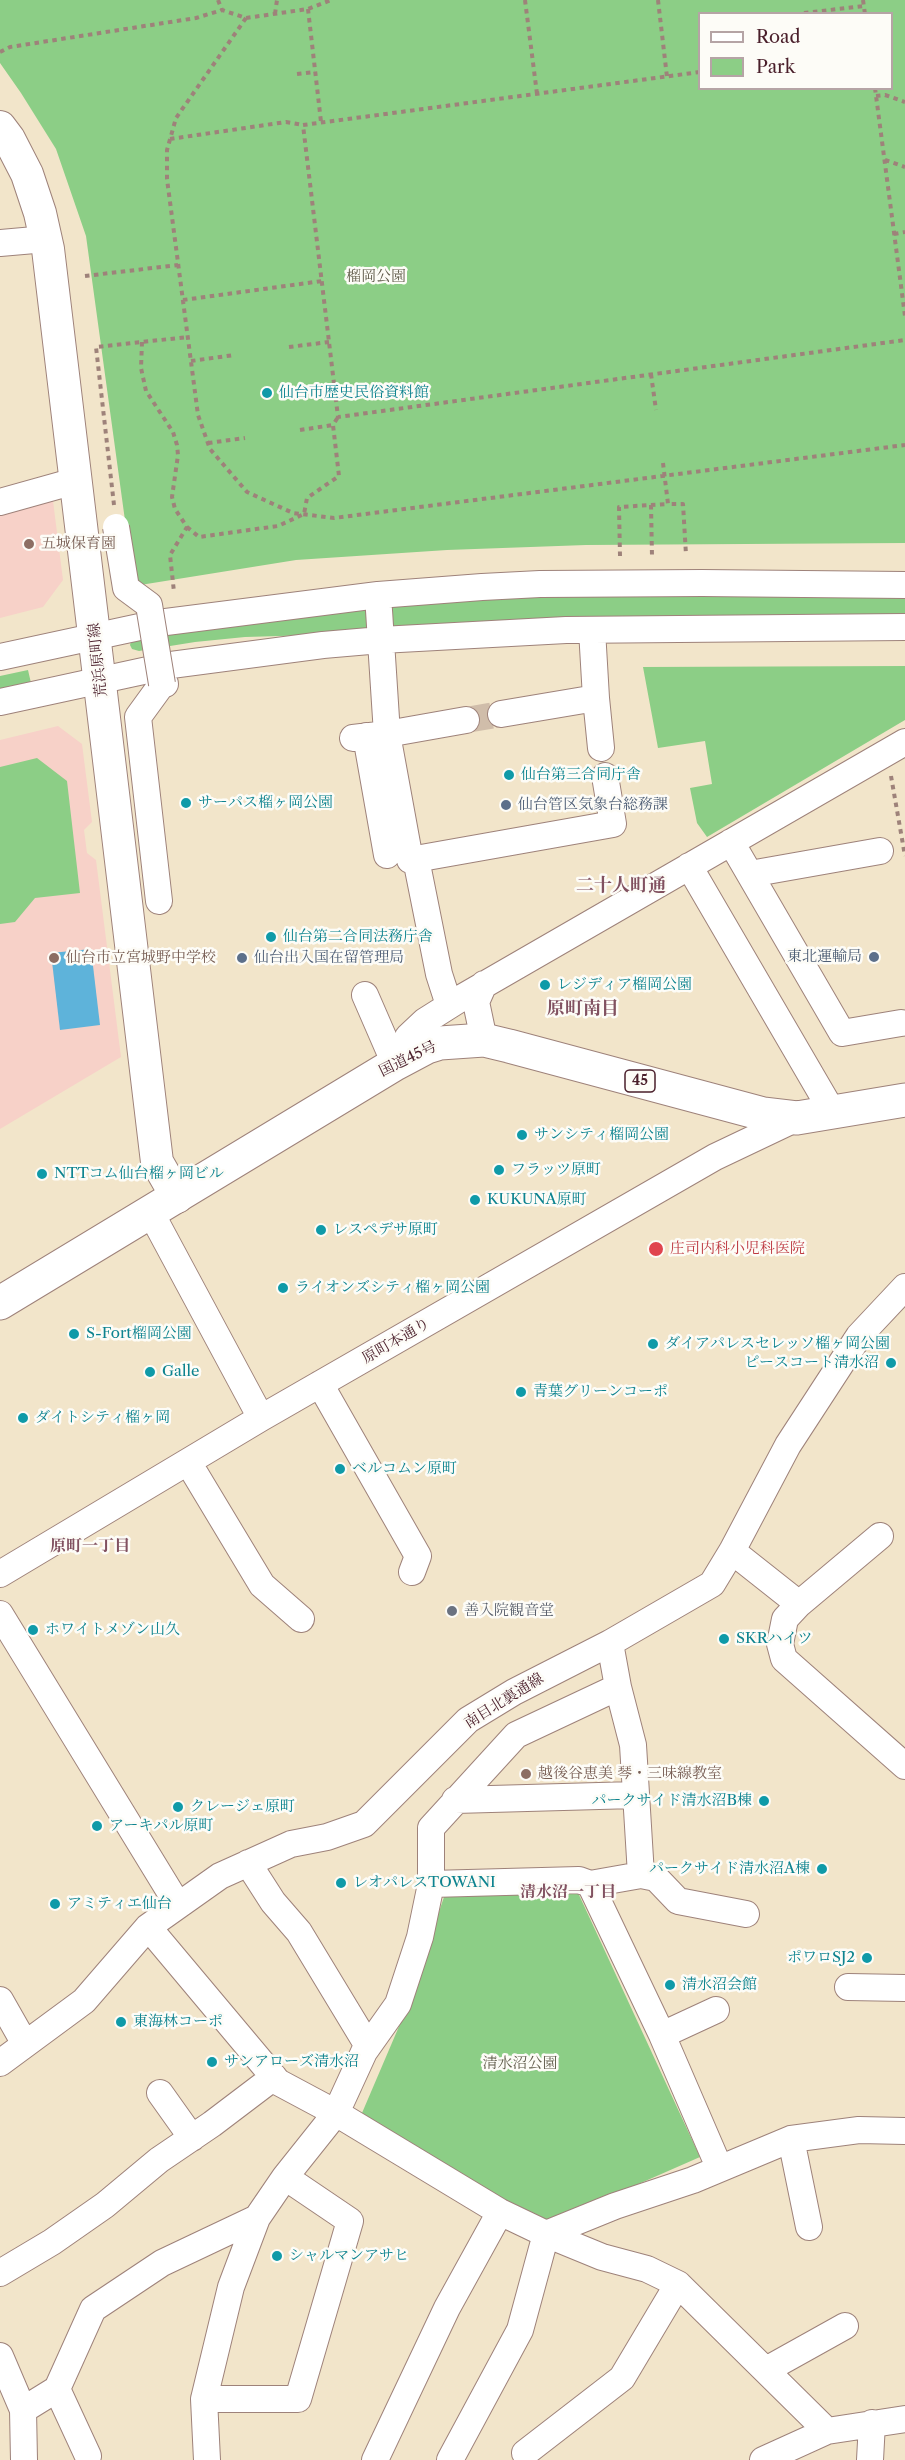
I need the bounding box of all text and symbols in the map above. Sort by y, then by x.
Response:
legend [698,12,893,90]
text: Road [756,26,801,48]
text: Park [756,56,795,78]
park label: 榴岡公園 [346,268,406,286]
place label: 仙台市歴史民俗資料館 [279,384,429,402]
marker: 仙台市歴史民俗資料館 [260,386,274,400]
place label: 五城保育園 [41,535,116,553]
marker: 五城保育園 [22,537,36,551]
street label: 荒浜原町線 [85,622,111,698]
place label: 仙台第三合同庁舎 [521,766,641,784]
marker: 仙台第三合同庁舎 [502,768,516,782]
place label: サーパス榴ヶ岡公園 [198,794,333,812]
marker: サーパス榴ヶ岡公園 [179,796,193,810]
place label: 仙台管区気象台総務課 [518,796,668,814]
marker: 仙台管区気象台総務課 [499,798,513,812]
district label: 二十人町通 [576,875,666,897]
place label: 仙台第二合同法務庁舎 [283,928,433,946]
marker: 仙台第二合同法務庁舎 [264,930,278,944]
place label: 東北運輸局 [787,948,862,966]
place label: 仙台市立宮城野中学校 [66,949,216,967]
place label: 仙台出入国在留管理局 [254,949,404,967]
marker: 東北運輸局 [867,950,881,964]
marker: 仙台市立宮城野中学校 [47,951,61,965]
marker: 仙台出入国在留管理局 [235,951,249,965]
place label: レジディア榴岡公園 [557,976,692,994]
marker: レジディア榴岡公園 [538,978,552,992]
district label: 原町南目 [547,998,619,1020]
street label: 国道45号 [376,1037,440,1081]
road number: 45 [625,1070,655,1092]
place label: サンシティ榴岡公園 [534,1126,669,1144]
marker: サンシティ榴岡公園 [515,1128,529,1142]
place label: フラッツ原町 [511,1161,601,1179]
marker: フラッツ原町 [492,1163,506,1177]
place label: NTTコム仙台榴ヶ岡ビル [54,1165,224,1183]
marker: NTTコム仙台榴ヶ岡ビル [35,1167,49,1181]
place label: KUKUNA原町 [487,1191,587,1209]
marker: KUKUNA原町 [468,1193,482,1207]
place label: レスペデサ原町 [333,1221,438,1239]
marker: レスペデサ原町 [314,1223,328,1237]
marker: 庄司内科小児科医院 [647,1240,665,1258]
place label: 庄司内科小児科医院 [670,1240,805,1258]
place label: ライオンズシティ榴ヶ岡公園 [295,1279,490,1297]
marker: ライオンズシティ榴ヶ岡公園 [276,1281,290,1295]
street label: 原町本通り [359,1314,433,1368]
place label: S-Fort榴岡公園 [86,1325,192,1343]
marker: S-Fort榴岡公園 [67,1327,81,1341]
place label: ダイアパレスセレッソ榴ヶ岡公園 [665,1335,890,1353]
marker: ダイアパレスセレッソ榴ヶ岡公園 [646,1337,660,1351]
place label: ピースコート清水沼 [745,1354,879,1372]
marker: ピースコート清水沼 [884,1356,898,1370]
place label: Galle [162,1363,199,1381]
marker: Galle [143,1365,157,1379]
place label: 青葉グリーンコーポ [533,1383,668,1401]
marker: 青葉グリーンコーポ [514,1385,528,1399]
place label: ダイトシティ榴ヶ岡 [35,1409,170,1427]
marker: ダイトシティ榴ヶ岡 [16,1411,30,1425]
place label: ベルコムン原町 [352,1460,457,1478]
marker: ベルコムン原町 [333,1462,347,1476]
district label: 原町一丁目 [50,1536,130,1556]
place label: 善入院観音堂 [464,1602,554,1620]
marker: 善入院観音堂 [445,1604,459,1618]
place label: ホワイトメゾン山久 [45,1621,180,1639]
marker: ホワイトメゾン山久 [26,1623,40,1637]
place label: SKRハイツ [736,1630,813,1648]
marker: SKRハイツ [717,1632,731,1646]
street label: 南目北裏通線 [461,1670,547,1732]
place label: 越後谷恵美 琴・三味線教室 [538,1765,722,1783]
marker: 越後谷恵美 琴・三味線教室 [519,1767,533,1781]
place label: パークサイド清水沼B棟 [592,1792,752,1810]
marker: パークサイド清水沼B棟 [757,1794,771,1808]
place label: クレージェ原町 [190,1798,295,1816]
marker: クレージェ原町 [171,1800,185,1814]
place label: アーキパル原町 [109,1817,214,1835]
marker: アーキパル原町 [90,1819,104,1833]
place label: パークサイド清水沼A棟 [649,1860,810,1878]
marker: パークサイド清水沼A棟 [815,1862,829,1876]
place label: レオパレスTOWANI [353,1874,496,1892]
marker: レオパレスTOWANI [334,1876,348,1890]
district label: 清水沼一丁目 [520,1882,616,1902]
place label: アミティエ仙台 [67,1895,172,1913]
marker: アミティエ仙台 [48,1897,62,1911]
place label: ポワロSJ2 [787,1949,855,1967]
marker: ポワロSJ2 [860,1951,874,1965]
place label: 清水沼会館 [682,1976,757,1994]
marker: 清水沼会館 [663,1978,677,1992]
place label: 東海林コーポ [133,2013,223,2031]
marker: 東海林コーポ [114,2015,128,2029]
place label: サンアローズ清水沼 [224,2053,359,2071]
marker: サンアローズ清水沼 [205,2055,219,2069]
park label: 清水沼公園 [483,2055,557,2073]
place label: シャルマンアサヒ [289,2247,409,2265]
marker: シャルマンアサヒ [270,2249,284,2263]

